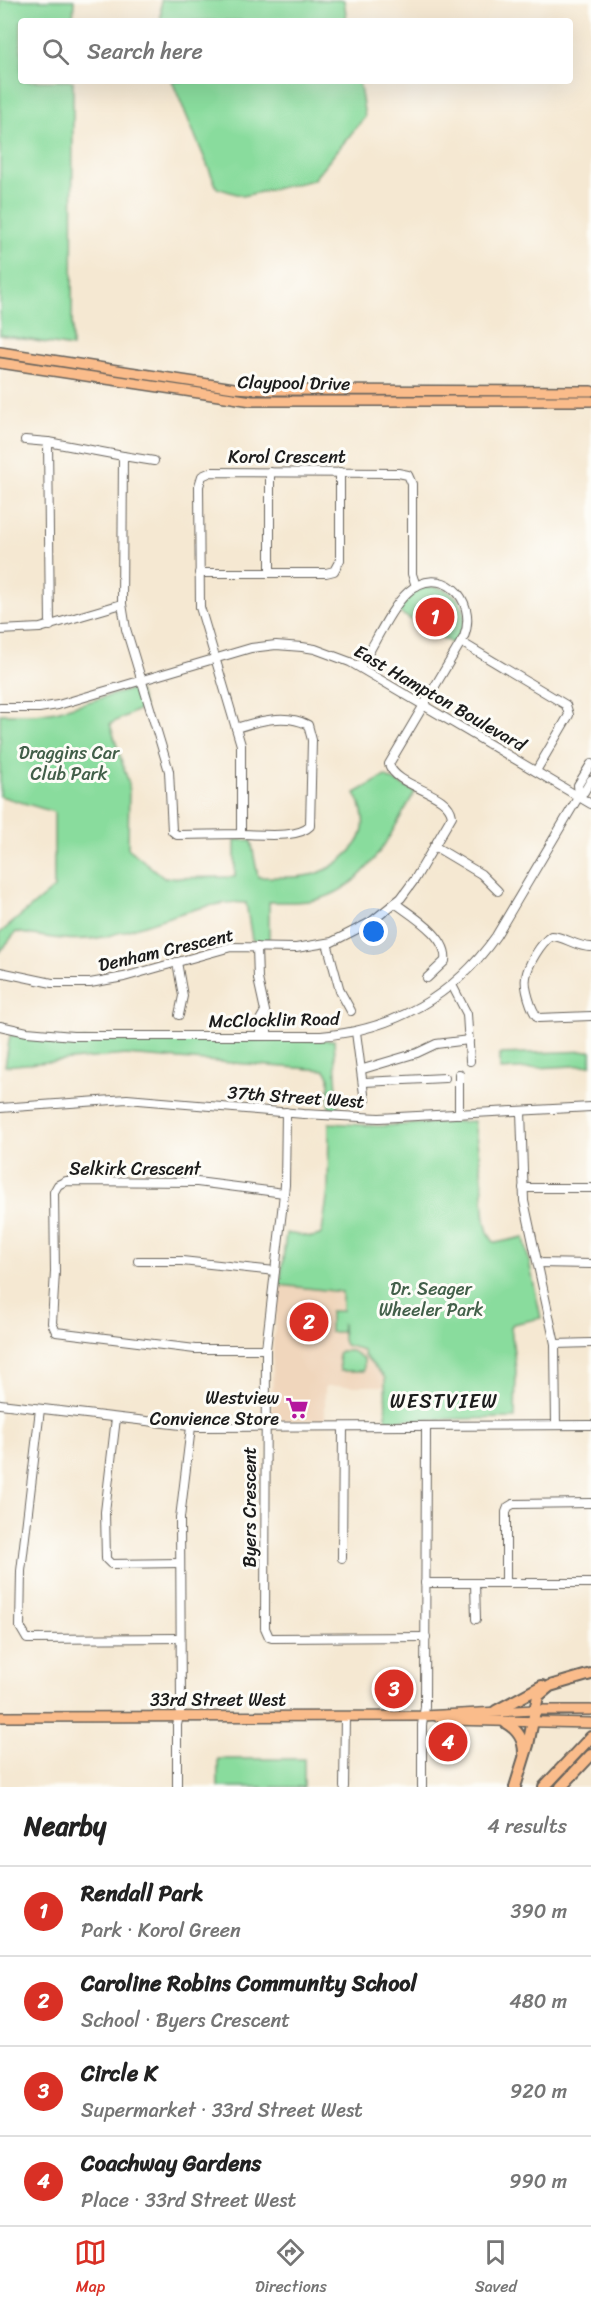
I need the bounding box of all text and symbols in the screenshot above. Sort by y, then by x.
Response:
search box [18,18,573,84]
text: Search here [87,32,203,71]
icon: search [39,35,72,68]
street label: Claypool Drive [237,366,351,400]
street label: Korol Crescent [228,441,346,473]
pin: 1 [416,594,454,640]
street label: East Hampton Boulevard [348,636,533,761]
park label: Draggins Car Club Park [19,737,121,790]
your location [359,917,388,946]
street label: Denham Crescent [95,919,237,981]
street label: McClocklin Road [208,1003,341,1037]
street label: 37th Street West [227,1076,366,1118]
street label: Selkirk Crescent [69,1153,202,1185]
park label: Dr. Seager Wheeler Park [379,1273,484,1326]
pin: 2 [290,1300,328,1344]
place label: Westview Convience Store [150,1382,280,1435]
district label: WESTVIEW [390,1384,498,1419]
supermarket icon: Westview Convience Store [284,1395,310,1421]
street label: Byers Crescent [234,1446,266,1567]
pin: 3 [374,1666,414,1712]
street label: 33rd Street West [150,1684,286,1716]
pin: 4 [428,1720,468,1764]
text: Nearby [24,1803,106,1849]
text: 4 results [487,1809,567,1844]
text: Rendall Park [81,1874,204,1913]
text: 1 [39,1894,48,1929]
text: 390 m [511,1894,567,1929]
text: Park · Korol Green [81,1913,241,1948]
text: Caroline Robins Community School [81,1964,417,2003]
text: 2 [38,1984,49,2019]
text: 480 m [509,1984,567,2019]
text: School · Byers Crescent [81,2003,290,2038]
text: Circle K [81,2054,157,2093]
text: 3 [38,2074,49,2109]
text: 920 m [510,2074,567,2109]
text: Supermarket · 33rd Street West [81,2093,363,2128]
text: Coachway Gardens [81,2144,262,2183]
text: 4 [37,2164,50,2199]
text: 990 m [509,2164,567,2199]
text: Place · 33rd Street West [81,2183,296,2218]
tab: Map [74,2236,107,2301]
tab: Directions [255,2236,327,2301]
tab: Saved [475,2236,517,2301]

